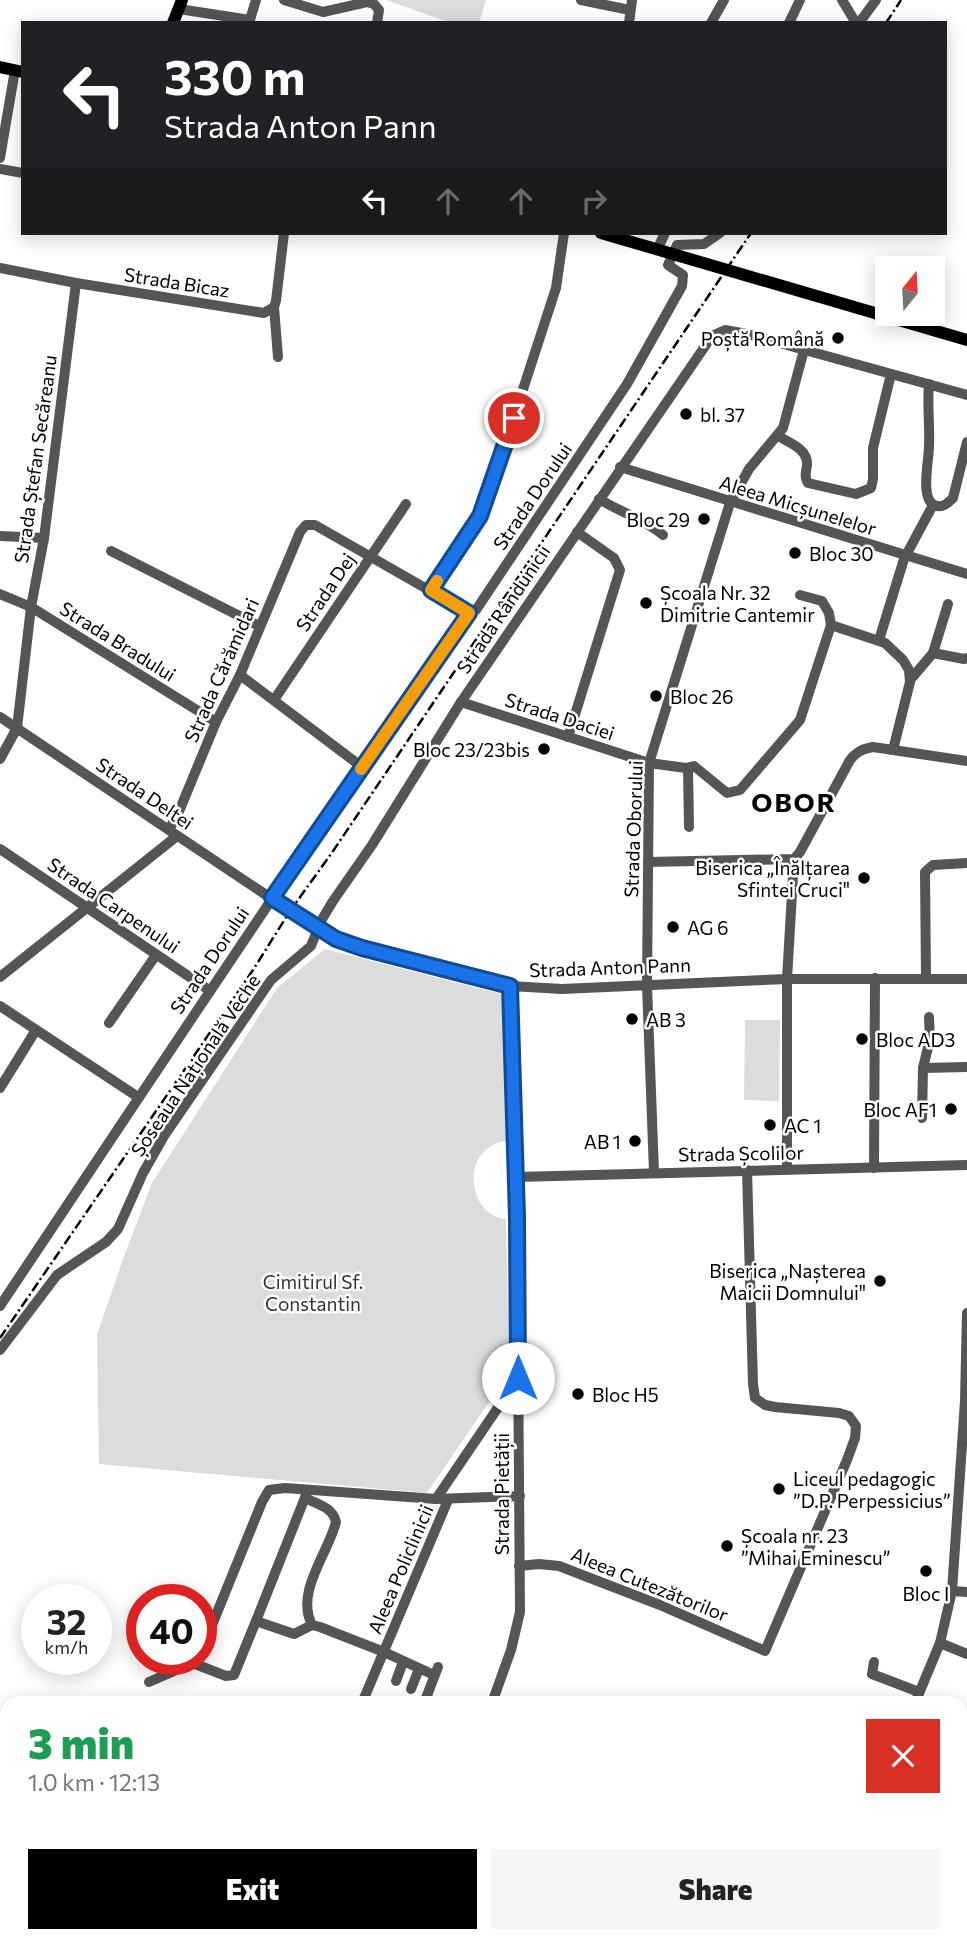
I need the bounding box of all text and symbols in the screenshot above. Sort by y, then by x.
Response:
text: 330 m [164,45,305,105]
icon: left [49,49,140,140]
text: Strada Anton Pann [164,105,437,145]
icon: left [356,182,394,220]
icon: ahead [429,182,467,220]
icon: ahead [502,182,540,220]
icon: right [575,182,613,220]
north arrow [875,256,945,326]
map controls [875,256,945,326]
street label: Strada Bicaz [123,262,231,302]
place label: Poștă Română [701,327,824,352]
marker: Poștă Română [830,330,846,346]
street label: Strada Ștefan Secăreanu [9,353,63,565]
pin [484,388,544,448]
icon: arrive [495,399,533,437]
place label: bl. 37 [700,403,745,426]
marker: bl. 37 [678,406,694,422]
street label: Strada Dorului [488,438,576,554]
street label: Aleea Micșunelelor [716,470,880,542]
place label: Bloc 29 [627,508,690,531]
marker: Bloc 29 [696,511,712,527]
street label: Strada Rândunicii [451,540,555,678]
place label: Bloc 30 [809,542,874,565]
marker: Bloc 30 [787,545,803,561]
street label: Strada Dej [290,548,360,636]
place label: Școala Nr. 32 Dimitrie Cantemir [660,581,815,626]
street label: Strada Cărămidari [179,594,263,746]
marker: Școala Nr. 32 Dimitrie Cantemir [638,595,654,611]
street label: Strada Bradului [56,596,180,686]
place label: Bloc 26 [670,685,734,708]
street label: Strada Daciei [502,687,618,745]
marker: Bloc 26 [648,688,664,704]
place label: Bloc 23/23bis [413,738,530,761]
marker: Bloc 23/23bis [536,741,552,757]
street label: Strada Deltei [92,752,198,834]
street label: Strada Oborului [619,760,647,898]
district label: OBOR [751,786,837,817]
street label: Strada Carpenului [44,852,184,958]
place label: Biserica „Înălțarea Sfintei Cruci" [695,856,850,901]
marker: Biserica „Înălțarea Sfintei Cruci" [856,870,872,886]
street label: Strada Dorului [165,902,253,1018]
place label: AG 6 [687,916,729,939]
marker: AG 6 [665,919,681,935]
street label: Strada Anton Pann [529,953,691,981]
street label: Șoseaua Națională Veche [125,970,266,1161]
place label: AB 3 [646,1008,686,1031]
marker: AB 3 [624,1011,640,1027]
place label: Bloc AD3 [876,1028,955,1051]
marker: Bloc AD3 [854,1031,870,1047]
place label: Bloc AF1 [863,1098,937,1121]
marker: Bloc AF1 [943,1101,959,1117]
place label: AC 1 [784,1114,821,1137]
marker: AC 1 [762,1117,778,1133]
place label: AB 1 [584,1130,621,1153]
marker: AB 1 [627,1133,643,1149]
street label: Strada Școlilor [678,1140,805,1168]
place label: Biserica „Nașterea Maicii Domnului" [709,1259,866,1304]
park label: Cimitirul Sf. Constantin [263,1270,363,1315]
marker: Biserica „Nașterea Maicii Domnului" [872,1273,888,1289]
position arrow [481,1341,555,1415]
place label: Bloc H5 [592,1383,659,1406]
marker: Bloc H5 [570,1386,586,1402]
street label: Strada Pietății [490,1433,515,1555]
place label: Liceul pedagogic ”D.P. Perpessicius” [793,1467,951,1512]
marker: Liceul pedagogic ”D.P. Perpessicius” [771,1481,787,1497]
street label: Aleea Policlinicii [362,1501,438,1637]
place label: Școala nr. 23 ”Mihai Eminescu” [741,1524,890,1569]
marker: Școala nr. 23 ”Mihai Eminescu” [719,1538,735,1554]
street label: Aleea Cutezătorilor [568,1542,732,1626]
marker: Bloc I [918,1563,934,1579]
place label: Bloc I [903,1582,949,1605]
speed limit sign: 40 [126,1584,217,1675]
text: 32 [46,1599,87,1642]
text: km/h [45,1636,88,1658]
text: 3 min [28,1716,134,1768]
button: close [866,1719,940,1793]
text: 1.0 km · 12:13 [28,1768,160,1796]
button: Exit [28,1849,477,1929]
button: Share [491,1849,940,1929]

